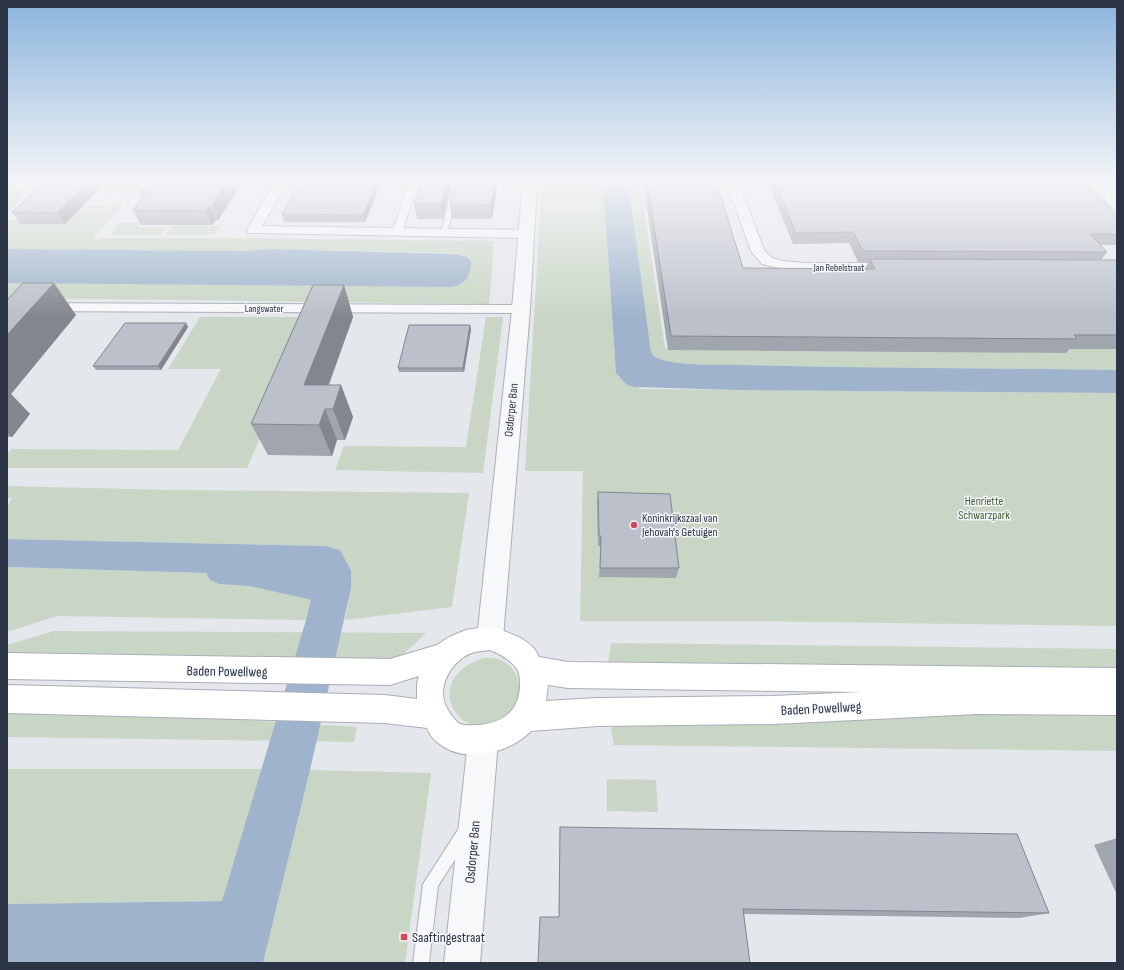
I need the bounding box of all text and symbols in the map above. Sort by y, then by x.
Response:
street label: Jan Rebelstraat [813,262,864,274]
street label: Langswater [245,303,283,315]
street label: Osdorper Ban [501,382,522,438]
park label: Henriette Schwarzpark [958,494,1010,523]
place label: Koninkrijkszaal van Jehovah's Getuigen [641,511,718,540]
marker: Koninkrijkszaal van Jehovah's Getuigen [629,520,639,530]
street label: Baden Powellweg [187,662,268,681]
street label: Baden Powellweg [780,698,862,719]
street label: Osdorper Ban [461,820,484,884]
place label: Saaftingestraat [412,929,485,946]
marker: Saaftingestraat [399,932,409,942]

